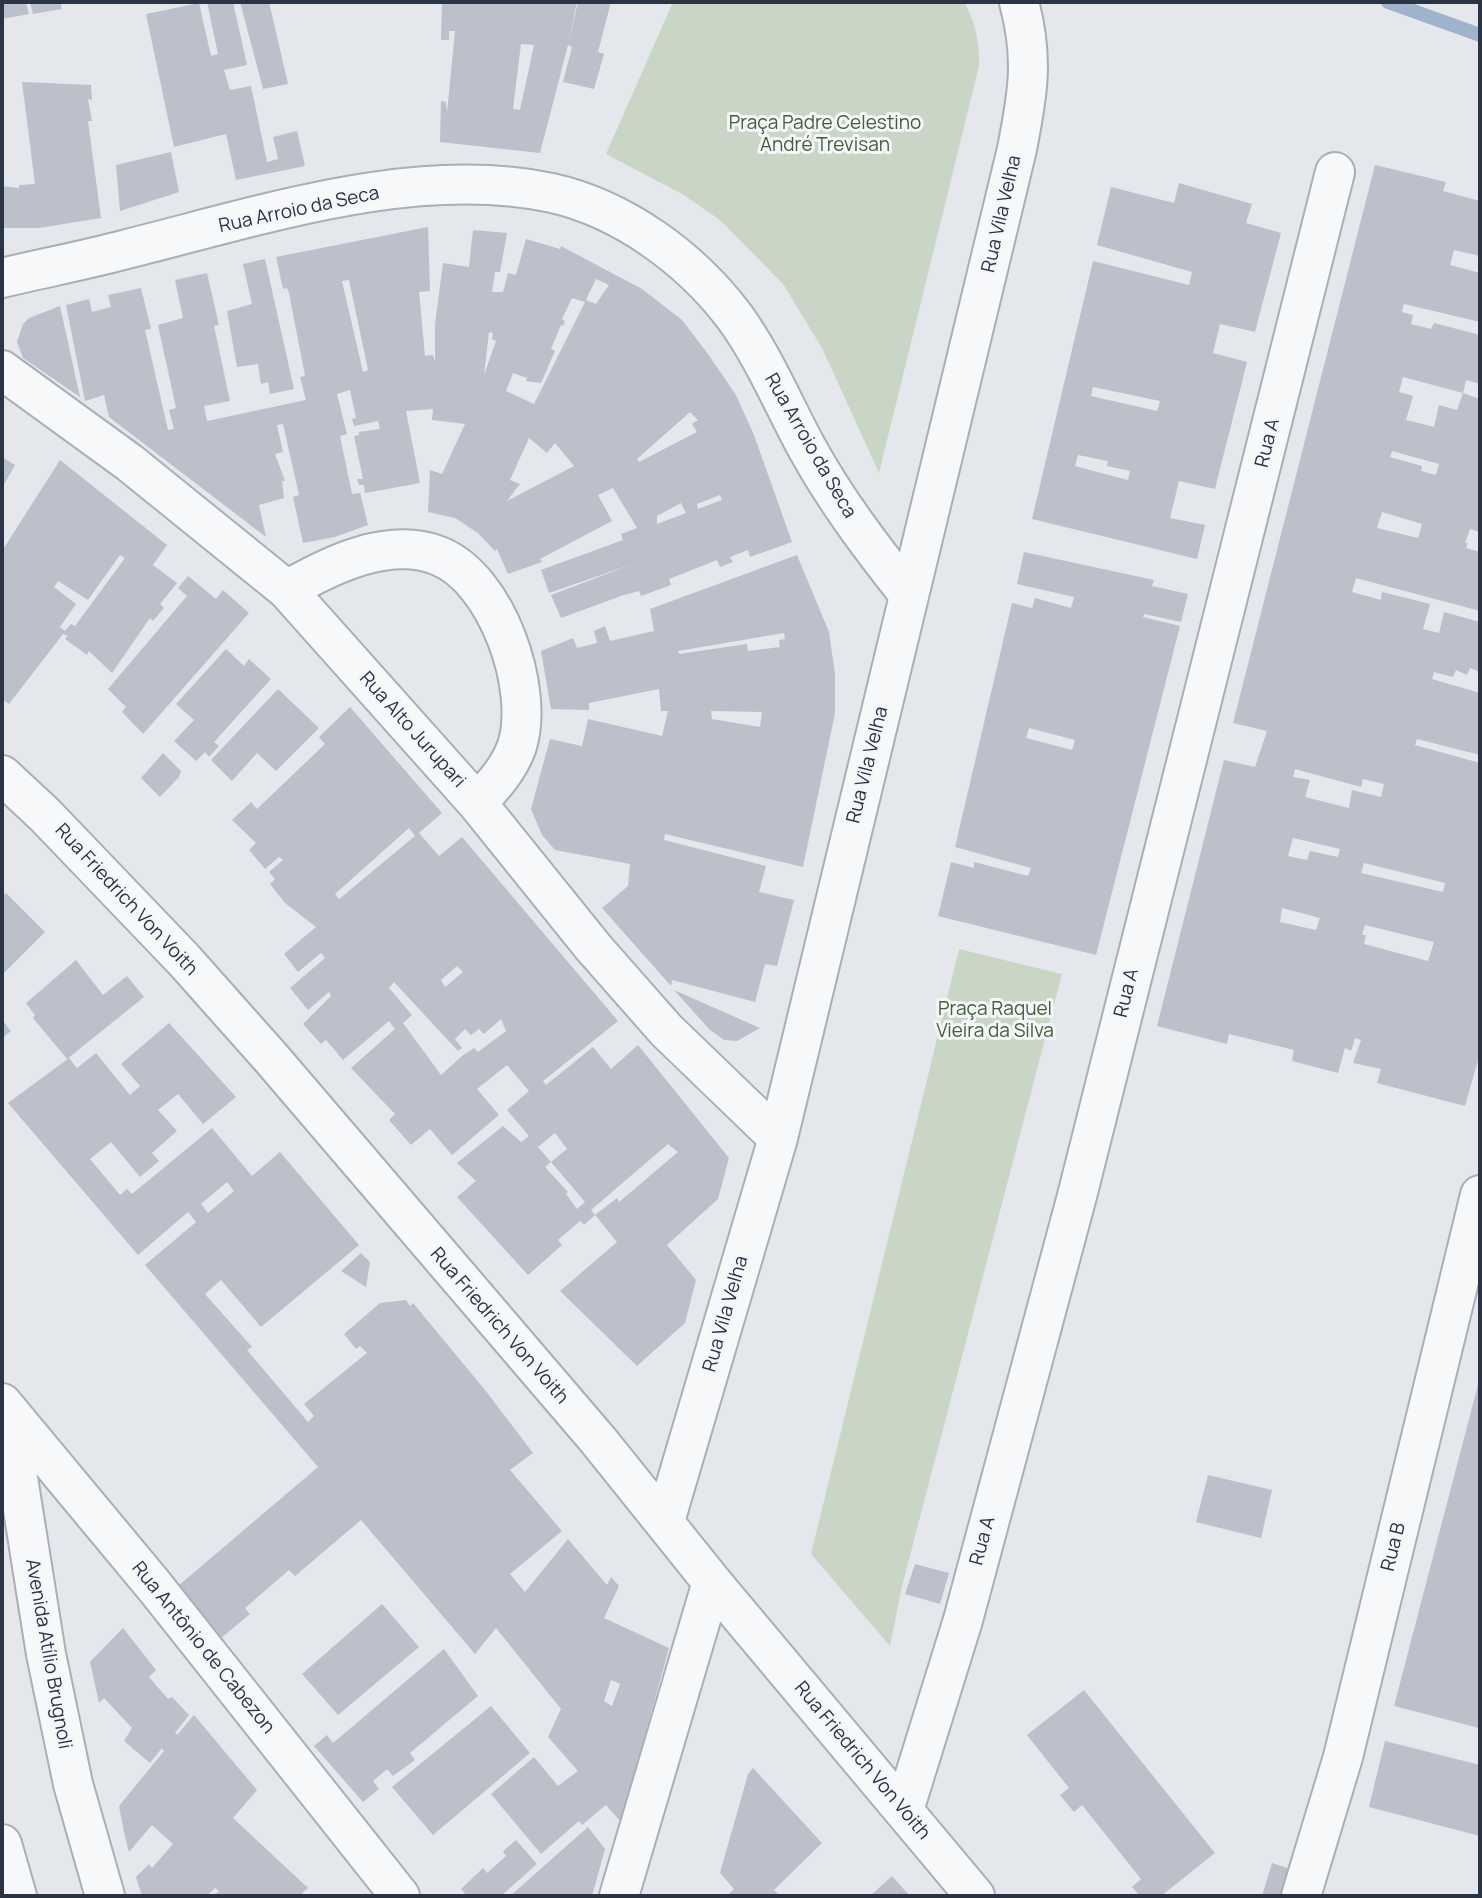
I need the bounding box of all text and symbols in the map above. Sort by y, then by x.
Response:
park label: Praça Padre Celestino André Trevisan [729,113,921,157]
street label: Rua Vila Velha [977,153,1027,275]
street label: Rua Arroio da Seca [217,182,381,238]
street label: Rua Arroio da Seca [759,370,861,522]
street label: Rua A [1251,416,1285,470]
street label: Rua Alto Jurupari [354,667,470,793]
street label: Rua Vila Velha [842,704,894,826]
street label: Rua Friedrich Von Voith [50,819,202,981]
street label: Rua A [1110,966,1144,1020]
park label: Praça Raquel Vieira da Silva [936,999,1054,1043]
street label: Rua Friedrich Von Voith [425,1243,573,1409]
street label: Rua Vila Velha [699,1253,753,1375]
street label: Rua A [966,1514,1000,1568]
street label: Rua B [1377,1520,1411,1574]
street label: Avenida Atílio Brugnoli [20,1557,76,1751]
street label: Rua Antônio de Cabezon [127,1557,279,1739]
street label: Rua Friedrich Von Voith [789,1677,935,1845]

